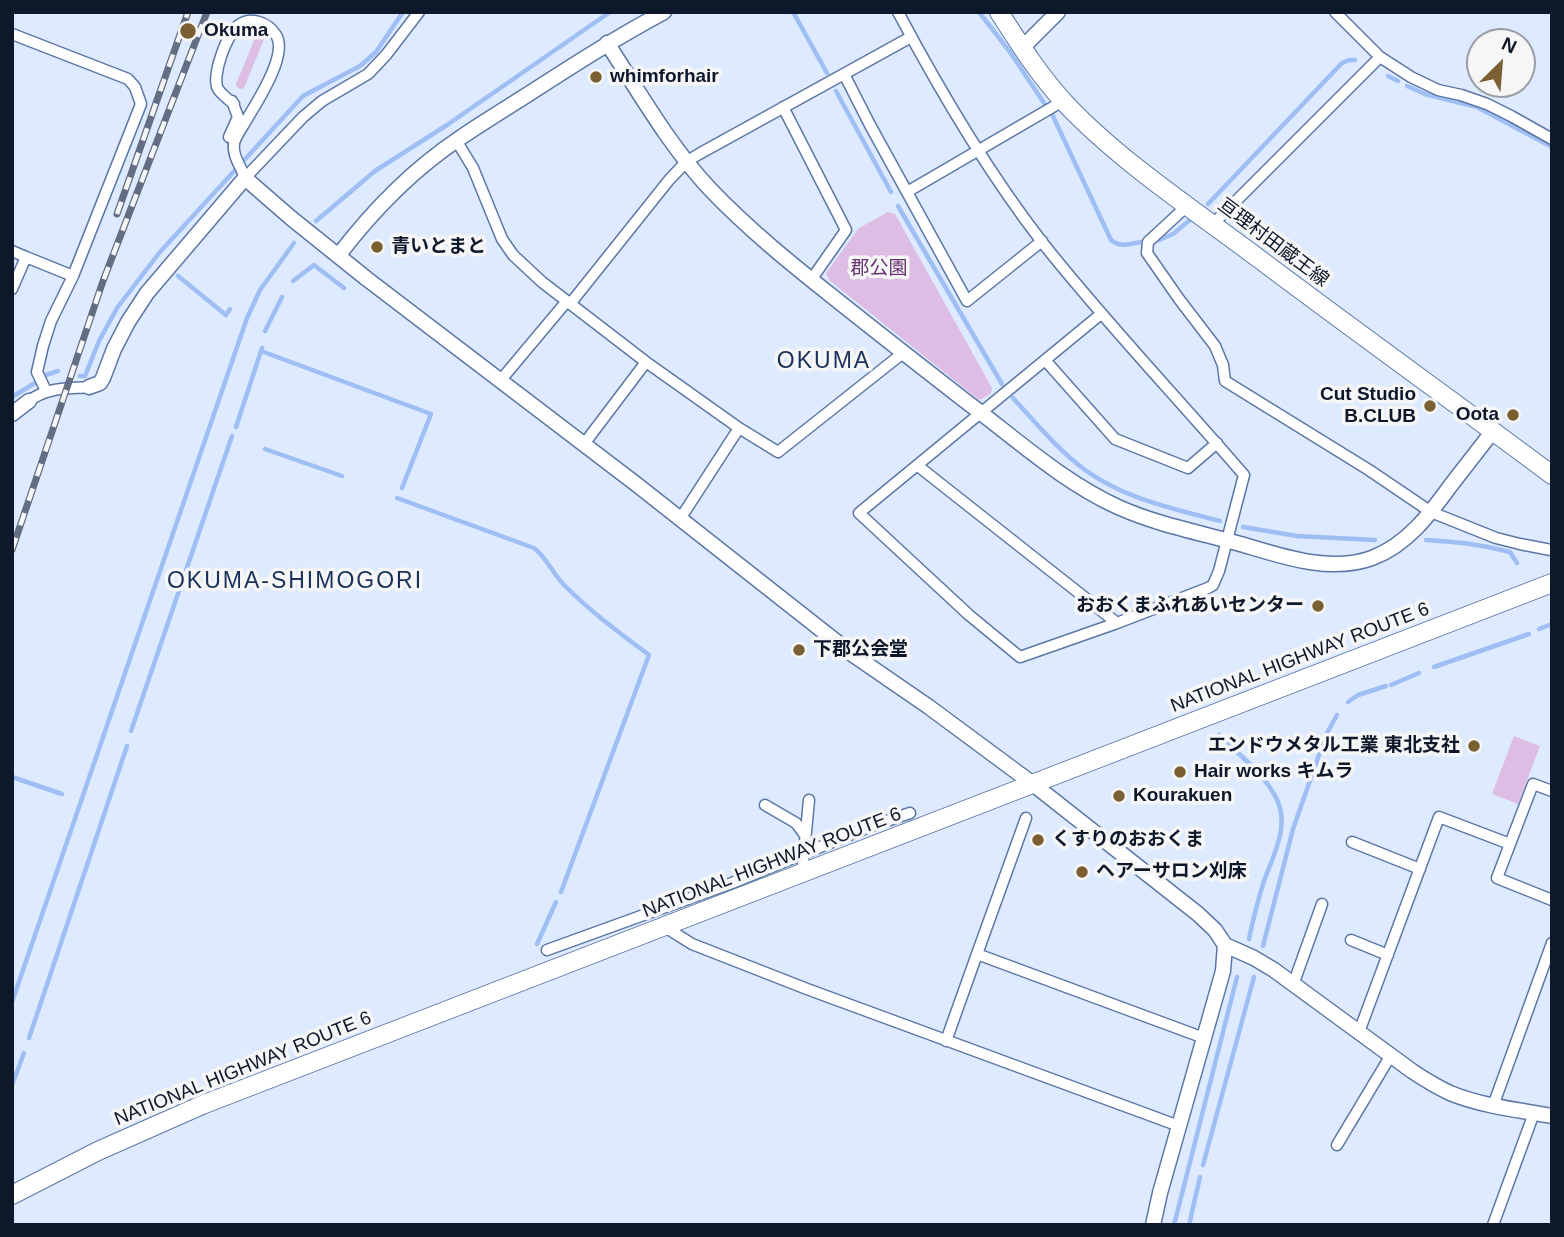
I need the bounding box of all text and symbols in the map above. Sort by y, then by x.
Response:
place label: Okuma [204,20,268,42]
marker: Okuma [178,21,198,41]
north arrow [1466,28,1536,98]
text: N [1499,33,1520,58]
place label: whimforhair [610,66,719,88]
marker: whimforhair [588,69,604,85]
street label: 亘理村田蔵王線 [1213,194,1333,292]
place label: 青いとまと [391,236,486,258]
marker: 青いとまと [369,239,385,255]
park label: 郡公園 [851,258,907,280]
district label: OKUMA [777,348,871,376]
place label: Cut Studio B.CLUB [1320,384,1416,428]
marker: Cut Studio B.CLUB [1422,398,1438,414]
place label: Oota [1456,404,1499,426]
marker: Oota [1505,407,1521,423]
district label: OKUMA-SHIMOGORI [169,568,421,596]
place label: おおくまふれあいセンター [1076,595,1304,617]
street label: NATIONAL HIGHWAY ROUTE 6 [1167,598,1433,718]
marker: おおくまふれあいセンター [1310,598,1326,614]
place label: 下郡公会堂 [813,639,908,661]
marker: 下郡公会堂 [791,642,807,658]
place label: エンドウメタル工業 東北支社 [1208,735,1460,757]
marker: エンドウメタル工業 東北支社 [1466,738,1482,754]
place label: Hair works キムラ [1194,761,1353,783]
marker: Hair works キムラ [1172,764,1188,780]
place label: Kourakuen [1133,785,1232,807]
marker: Kourakuen [1111,788,1127,804]
street label: NATIONAL HIGHWAY ROUTE 6 [639,803,905,923]
place label: くすりのおおくま [1052,829,1204,851]
marker: くすりのおおくま [1030,832,1046,848]
place label: ヘアーサロン刈床 [1096,861,1247,883]
marker: ヘアーサロン刈床 [1074,864,1090,880]
street label: NATIONAL HIGHWAY ROUTE 6 [111,1007,375,1131]

